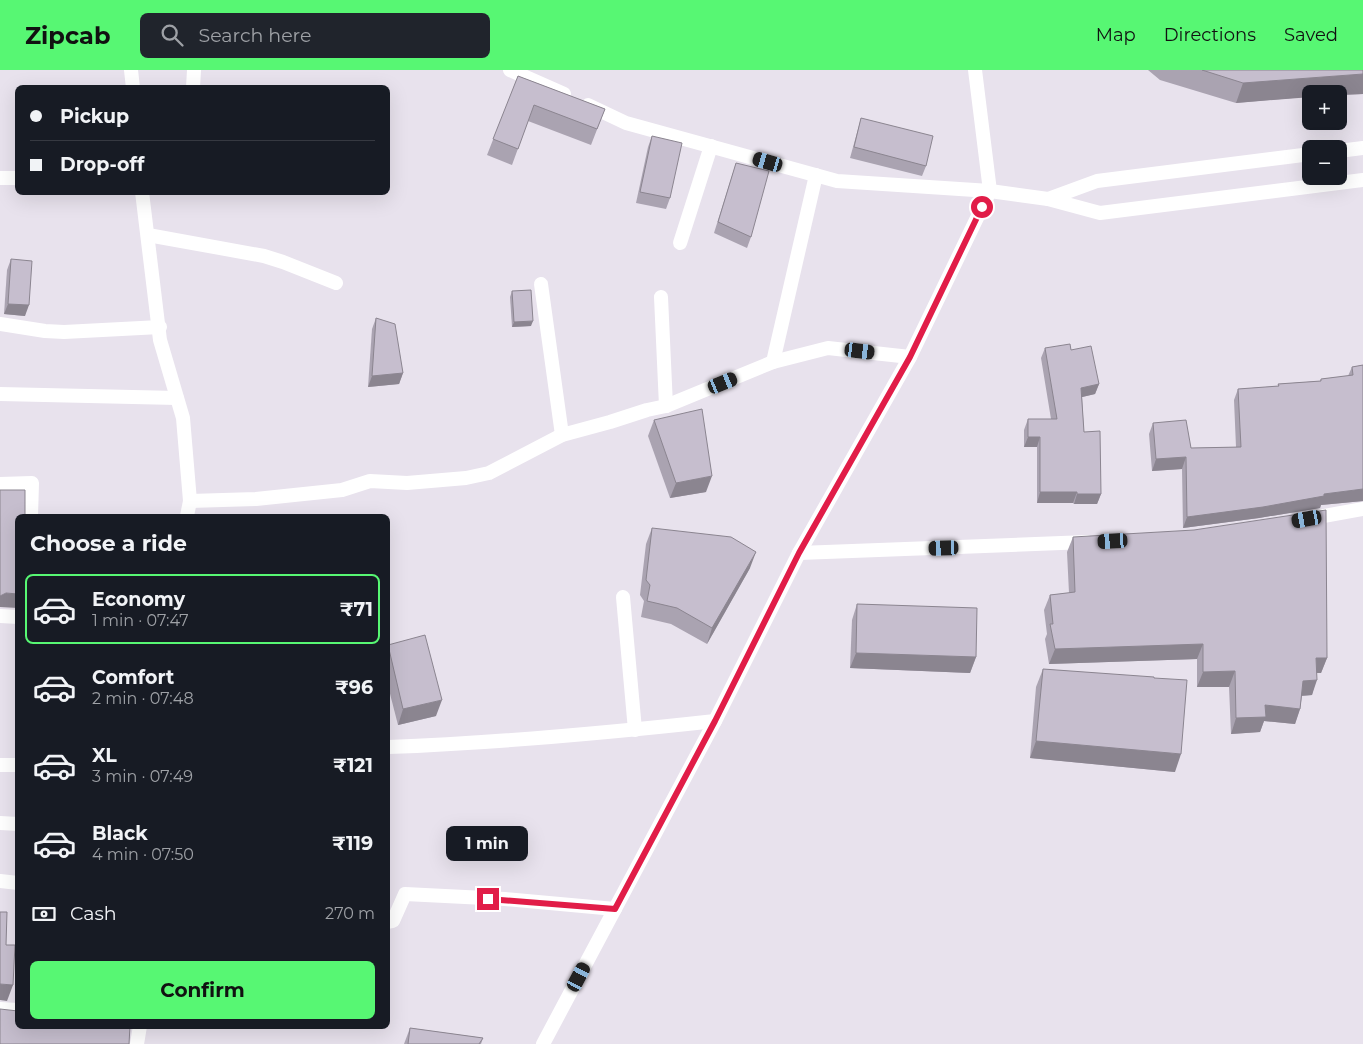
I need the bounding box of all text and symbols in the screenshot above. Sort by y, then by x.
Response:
search box [140,13,490,58]
text: Zipcab [25,21,110,50]
icon: search [158,21,186,49]
text: Search here [198,24,311,47]
text: Map [1096,24,1136,46]
text: Directions [1164,24,1256,46]
text: Saved [1284,24,1338,46]
map controls [1302,85,1347,185]
button: + [1302,85,1347,130]
text: Pickup [60,105,129,128]
button: − [1302,140,1347,185]
car [751,151,784,173]
text: Drop-off [60,153,144,176]
route start [971,196,993,218]
car [844,342,875,360]
car [706,370,739,396]
car [1290,509,1323,529]
text: Choose a ride [30,530,187,557]
car [1097,533,1128,549]
car [928,540,959,556]
icon: car [32,587,77,632]
text: Economy [92,588,185,611]
text: ₹71 [340,598,373,621]
text: 1 min · 07:47 [92,611,189,630]
icon: car [32,665,77,710]
text: Comfort [92,666,174,689]
text: ₹96 [335,676,373,699]
text: 2 min · 07:48 [92,689,194,708]
icon: car [32,743,77,788]
text: XL [92,744,117,767]
text: ₹121 [333,754,373,777]
text: 3 min · 07:49 [92,767,193,786]
icon: car [32,821,77,866]
text: Black [92,822,148,845]
callout: 1 min [447,826,529,862]
text: ₹119 [332,832,373,855]
text: 1 min [465,834,509,853]
text: 4 min · 07:50 [92,845,194,864]
route end [477,888,499,910]
icon: cash [30,900,58,928]
text: Cash [70,902,117,925]
text: 270 m [325,904,375,923]
car [565,960,592,994]
button: Confirm [30,961,375,1019]

